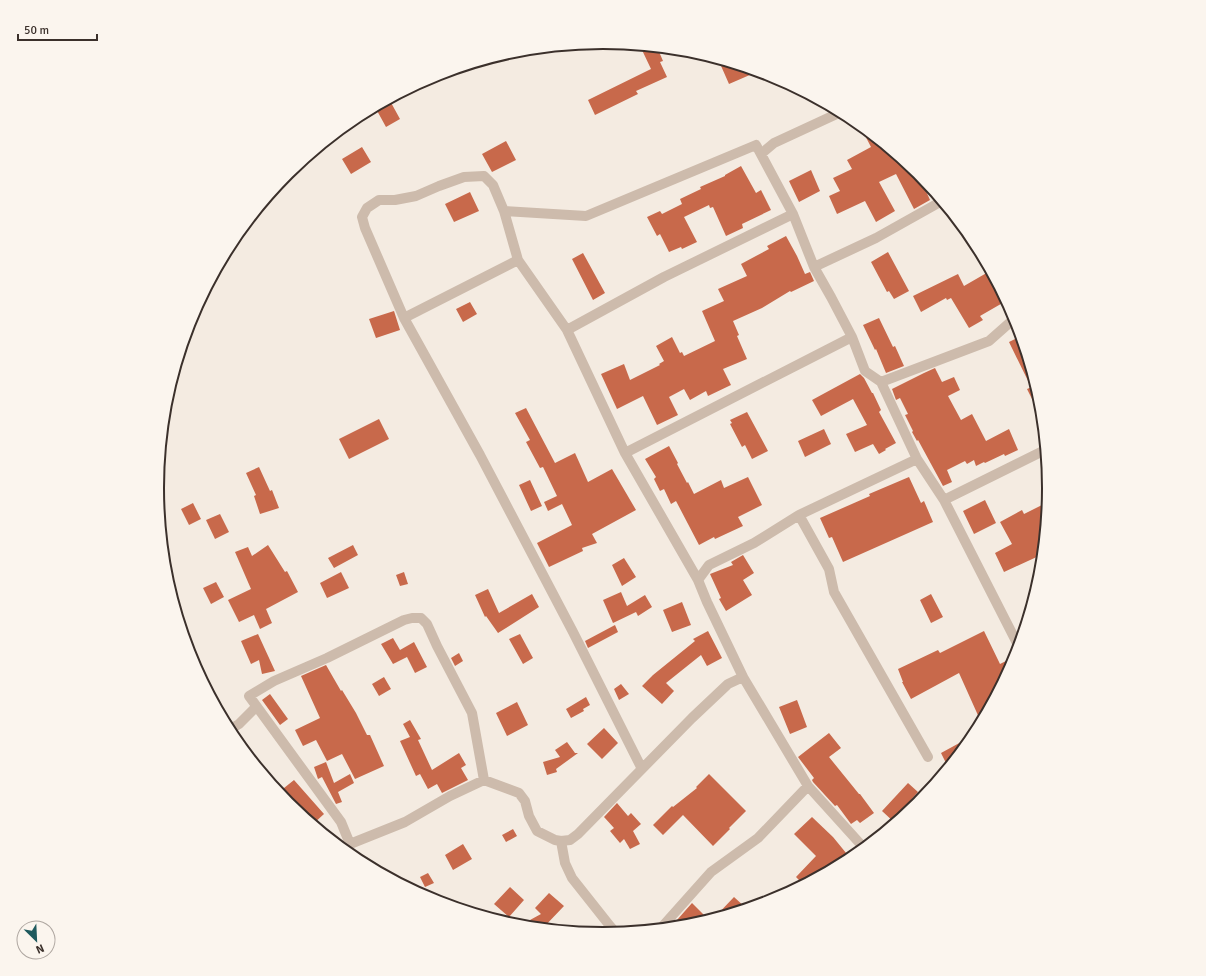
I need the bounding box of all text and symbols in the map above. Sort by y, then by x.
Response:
scale bar [18,16,97,42]
text: 50 m [24,23,49,38]
north arrow [16,920,56,960]
text: N [34,941,46,956]

